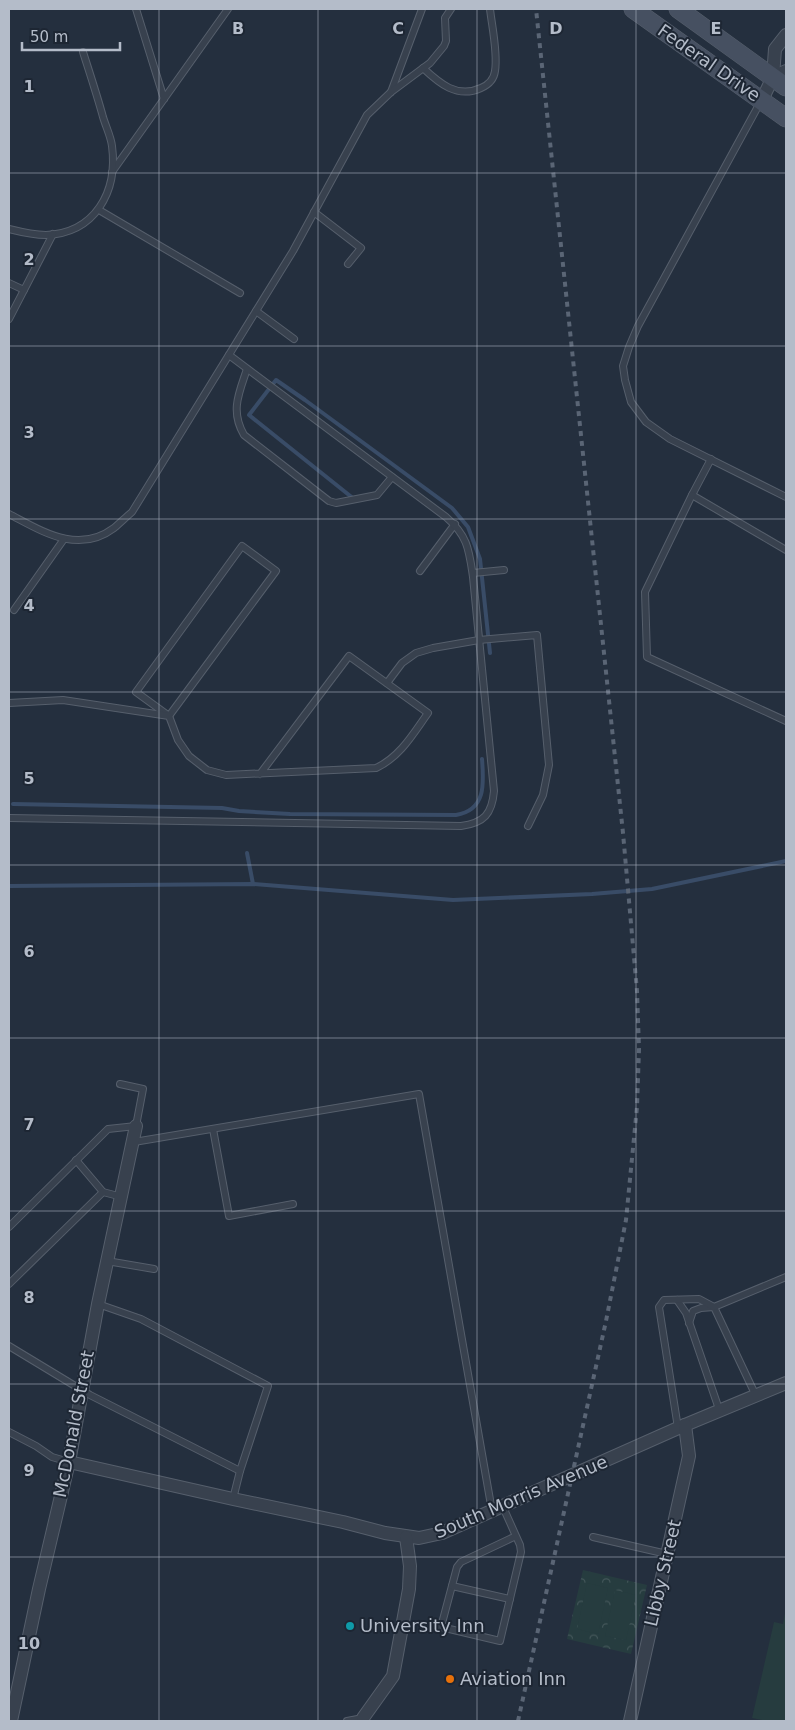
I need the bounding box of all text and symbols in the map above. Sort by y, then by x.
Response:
text: B [232,19,244,38]
text: C [392,19,404,38]
text: D [549,19,563,38]
text: E [711,19,721,38]
scale bar [22,20,120,52]
street label: Federal Drive [654,20,764,106]
text: 50 m [30,28,68,46]
text: 1 [23,77,35,96]
text: 2 [23,250,35,269]
text: 3 [23,423,35,442]
text: 4 [23,596,35,615]
text: 5 [23,769,35,788]
text: 6 [23,942,35,961]
text: 7 [23,1115,35,1134]
text: 8 [23,1288,35,1307]
street label: McDonald Street [49,1348,98,1499]
street label: South Morris Avenue [431,1451,611,1543]
text: 9 [23,1461,35,1480]
street label: Libby Street [640,1517,685,1628]
place label: University Inn [360,1615,485,1636]
marker: University Inn [344,1620,356,1632]
text: 10 [18,1634,40,1653]
place label: Aviation Inn [460,1668,566,1689]
marker: Aviation Inn [444,1673,456,1685]

